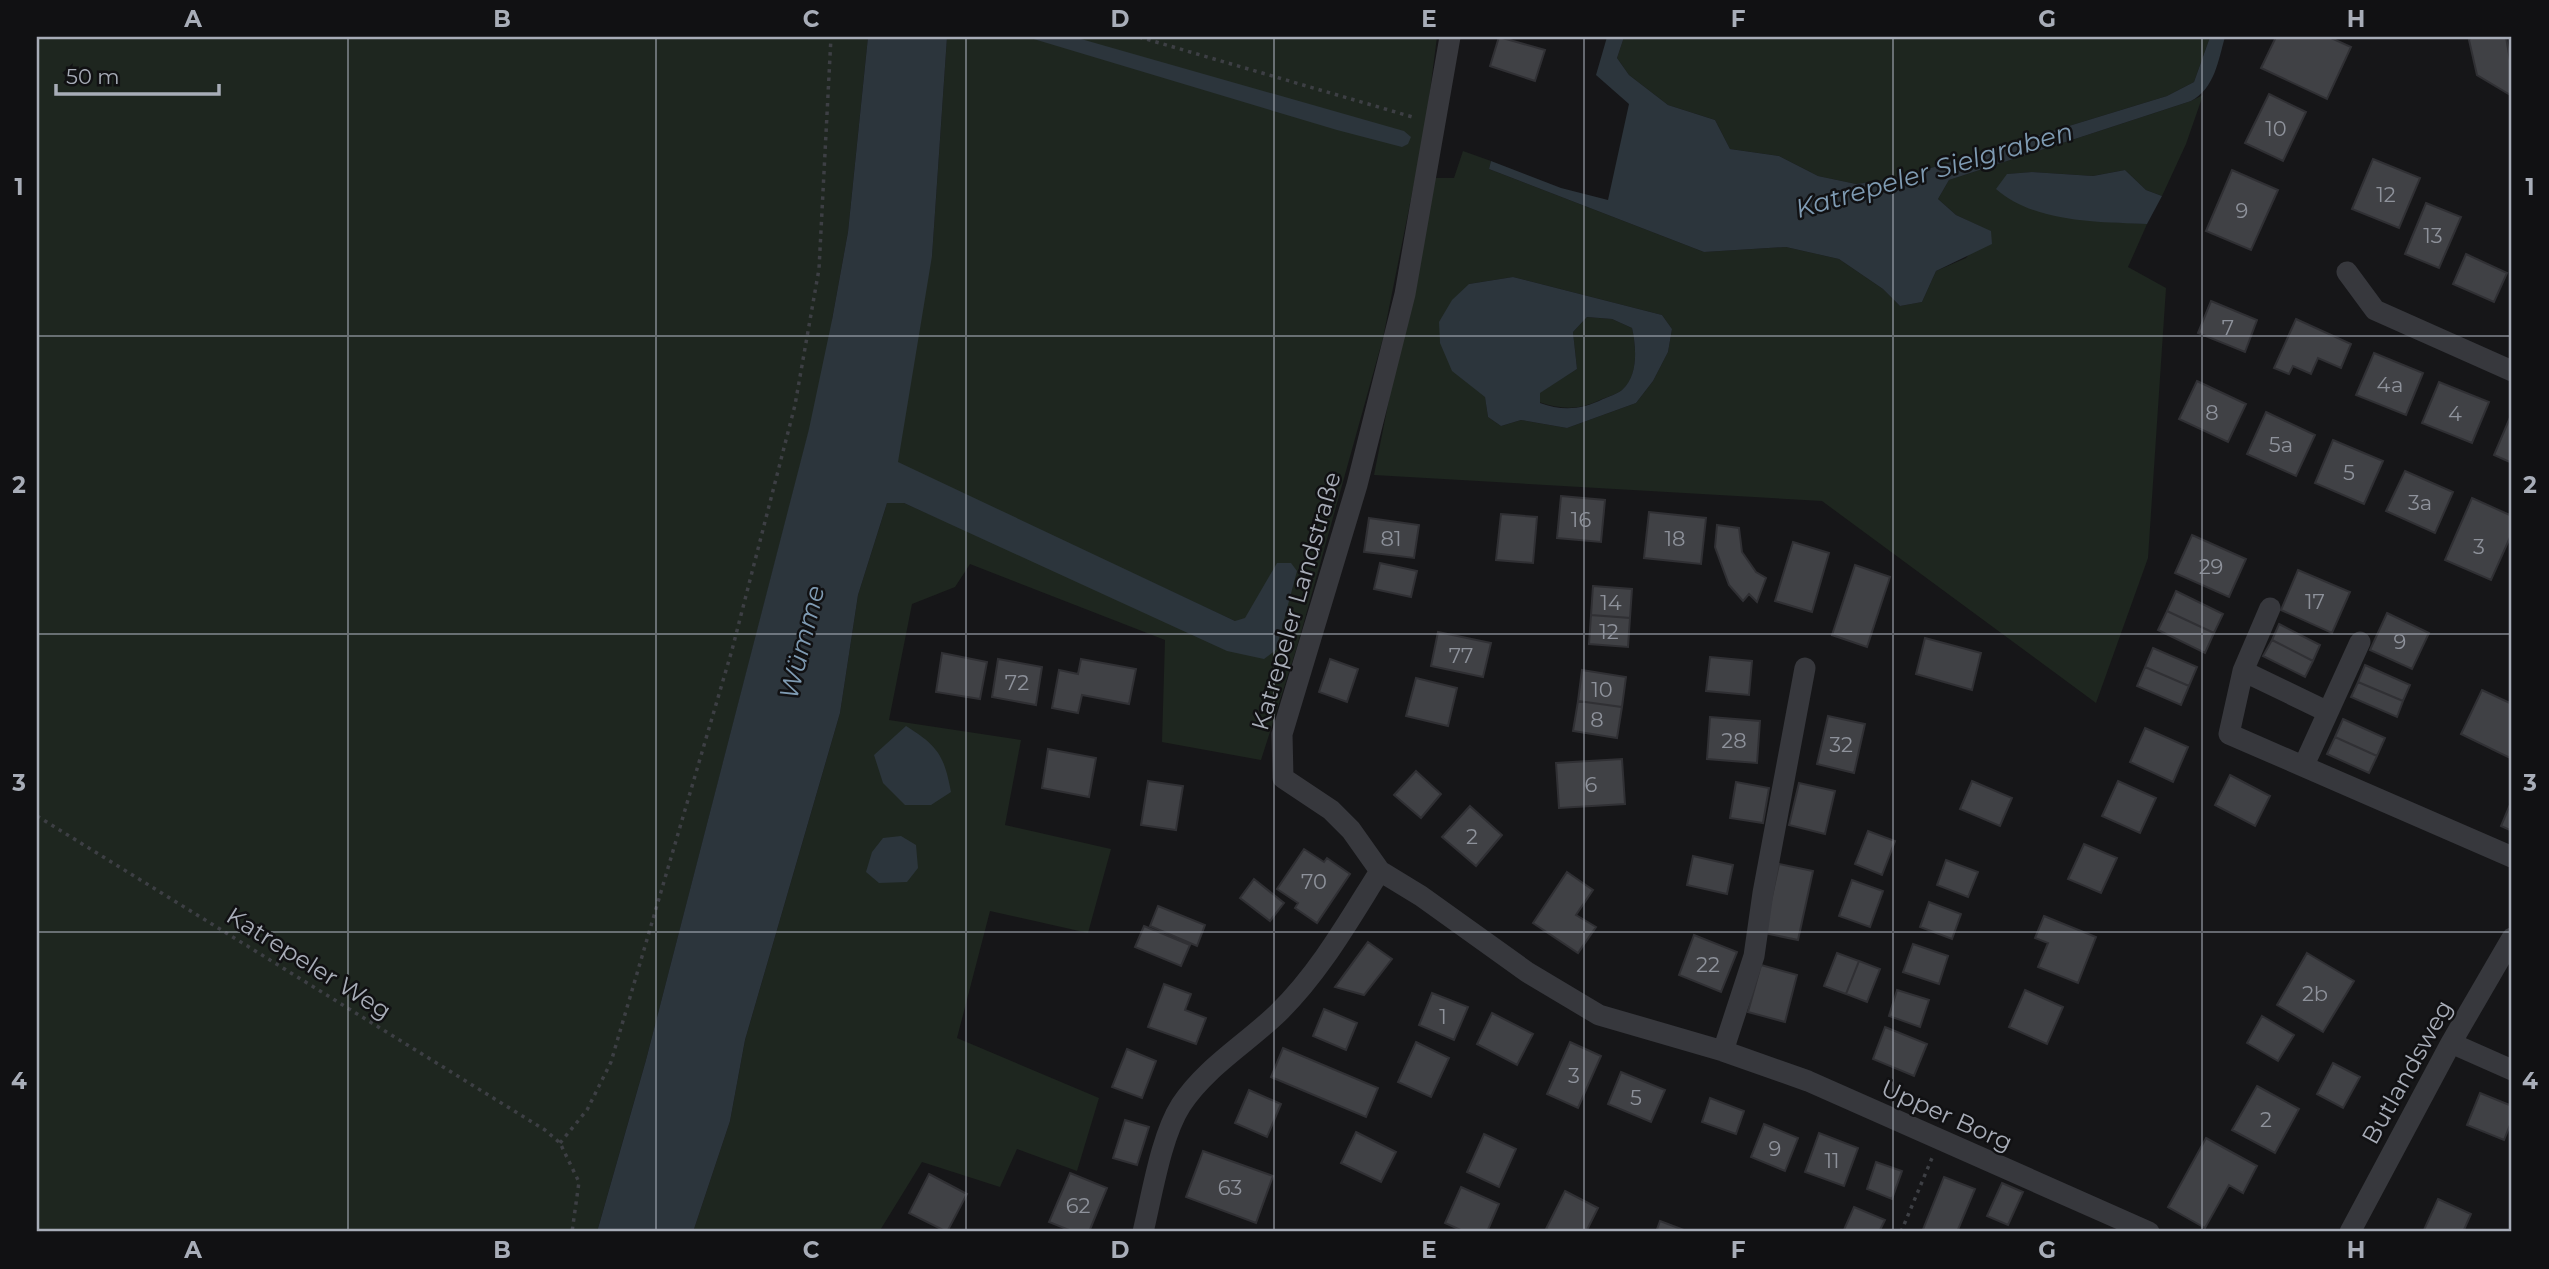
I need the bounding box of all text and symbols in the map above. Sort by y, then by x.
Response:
text: A [183,5,202,33]
text: B [493,5,511,33]
text: C [803,5,820,33]
text: D [1111,5,1130,33]
text: E [1421,5,1437,33]
text: F [1731,5,1746,33]
text: G [2038,5,2056,33]
text: H [2347,5,2365,33]
scale bar [56,52,219,96]
text: 50 m [66,64,120,89]
water label: Katrepeler Sielgraben [1792,115,2076,225]
house number: 10 [2265,116,2287,141]
text: 1 [14,173,24,201]
text: 1 [2525,173,2535,201]
house number: 12 [2376,182,2396,207]
house number: 9 [2236,198,2248,223]
house number: 13 [2423,223,2443,248]
house number: 7 [2222,315,2234,340]
house number: 4a [2377,372,2403,397]
house number: 8 [2205,400,2219,425]
house number: 4 [2448,401,2462,426]
house number: 5a [2269,432,2293,457]
house number: 5 [2343,460,2355,485]
street label: Katrepeler Landstraße [1245,468,1347,734]
text: 2 [12,471,26,499]
text: 2 [2523,471,2537,499]
house number: 3a [2408,490,2432,515]
house number: 16 [1571,507,1591,532]
house number: 81 [1381,526,1401,551]
house number: 18 [1665,526,1685,551]
house number: 3 [2473,534,2485,559]
house number: 29 [2199,554,2223,579]
water label: Wümme [772,582,832,702]
house number: 17 [2305,589,2325,614]
house number: 14 [1600,590,1622,615]
house number: 12 [1599,619,1619,644]
house number: 9 [2394,629,2406,654]
house number: 77 [1449,643,1473,668]
house number: 72 [1005,670,1029,695]
house number: 10 [1591,677,1613,702]
house number: 8 [1590,707,1604,732]
house number: 28 [1721,728,1747,753]
house number: 32 [1829,732,1853,757]
text: 3 [11,769,26,797]
text: 3 [2522,769,2537,797]
house number: 6 [1585,772,1598,797]
house number: 2 [1466,824,1478,849]
house number: 70 [1301,869,1327,894]
street label: Katrepeler Weg [221,901,397,1025]
house number: 22 [1696,952,1720,977]
house number: 2b [2302,981,2328,1006]
street label: Butlandsweg [2355,995,2459,1149]
house number: 1 [1439,1004,1447,1029]
house number: 3 [1568,1063,1580,1088]
text: 4 [11,1067,27,1095]
text: 4 [2522,1067,2538,1095]
street label: Upper Borg [1877,1073,2017,1157]
house number: 5 [1630,1085,1642,1110]
house number: 2 [2260,1107,2272,1132]
house number: 9 [1769,1136,1781,1161]
house number: 11 [1824,1148,1840,1173]
house number: 63 [1218,1175,1242,1200]
house number: 62 [1066,1193,1090,1218]
text: A [183,1236,202,1264]
text: B [493,1236,511,1264]
text: C [803,1236,820,1264]
text: D [1111,1236,1130,1264]
text: E [1421,1236,1437,1264]
text: F [1731,1236,1746,1264]
text: G [2038,1236,2056,1264]
text: H [2347,1236,2365,1264]

